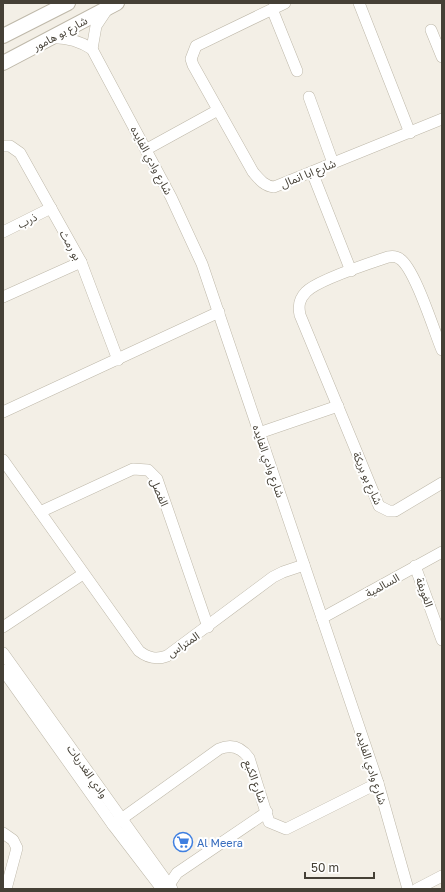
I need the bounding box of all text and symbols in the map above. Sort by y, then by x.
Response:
street label: شارع بو هامور [30,13,91,55]
street label: شارع وادي الفايده [125,123,176,199]
street label: شارع ابا انمال [278,156,339,192]
street label: ذرب [15,210,39,231]
street label: بو رمث [57,228,85,263]
street label: شارع وادي الفايده [247,423,288,500]
street label: شارع بو بريكة [349,450,386,508]
street label: الفصل [147,476,172,508]
street label: السالمية [363,570,402,601]
street label: الغويفة [413,575,436,609]
street label: المتراس [164,629,202,660]
street label: شارع وادي الفايده [351,730,390,808]
street label: وادي الغدريات [62,742,111,802]
street label: شارع الكبع [240,758,270,805]
supermarket icon: Al Meera [172,831,194,853]
place label: Al Meera [197,836,243,849]
scale bar [305,854,374,880]
text: 50 m [311,860,339,875]

